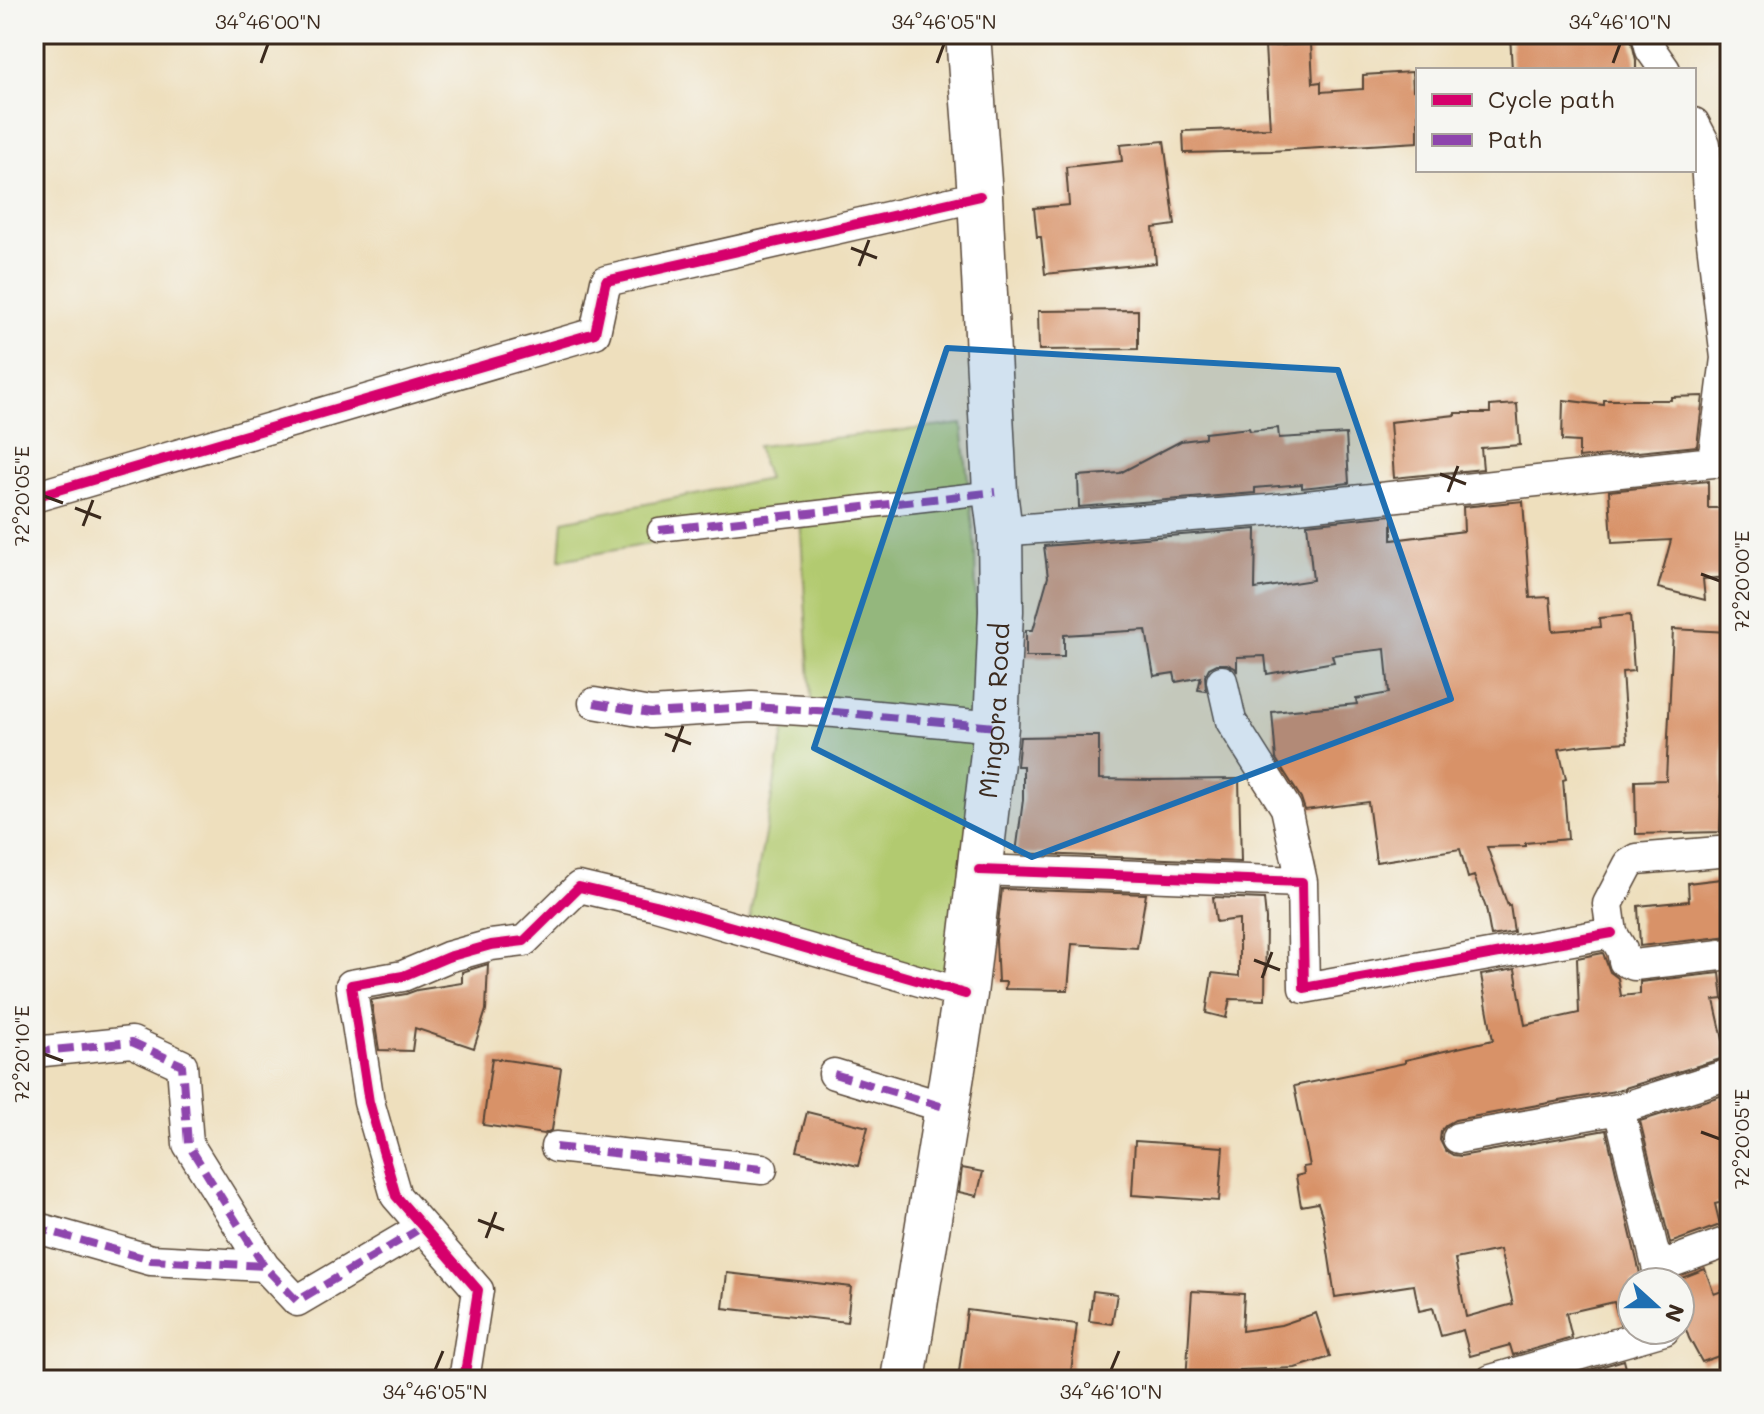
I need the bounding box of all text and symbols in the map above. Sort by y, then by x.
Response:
text: 34°46'00"N [215,8,321,34]
text: 34°46'05"N [891,8,997,34]
text: 34°46'10"N [1569,8,1671,34]
legend [1416,68,1696,172]
text: Cycle path [1488,83,1614,114]
text: Path [1488,123,1542,154]
text: 72°20'05"E [8,446,34,546]
text: 72°20'00"E [1728,530,1754,632]
street label: Mingora Road [970,622,1016,800]
text: 72°20'10"E [8,1005,34,1103]
text: 72°20'05"E [1728,1089,1754,1189]
north arrow [1616,1266,1696,1346]
text: N [1659,1300,1692,1326]
text: 34°46'05"N [382,1378,488,1404]
text: 34°46'10"N [1060,1378,1162,1404]

